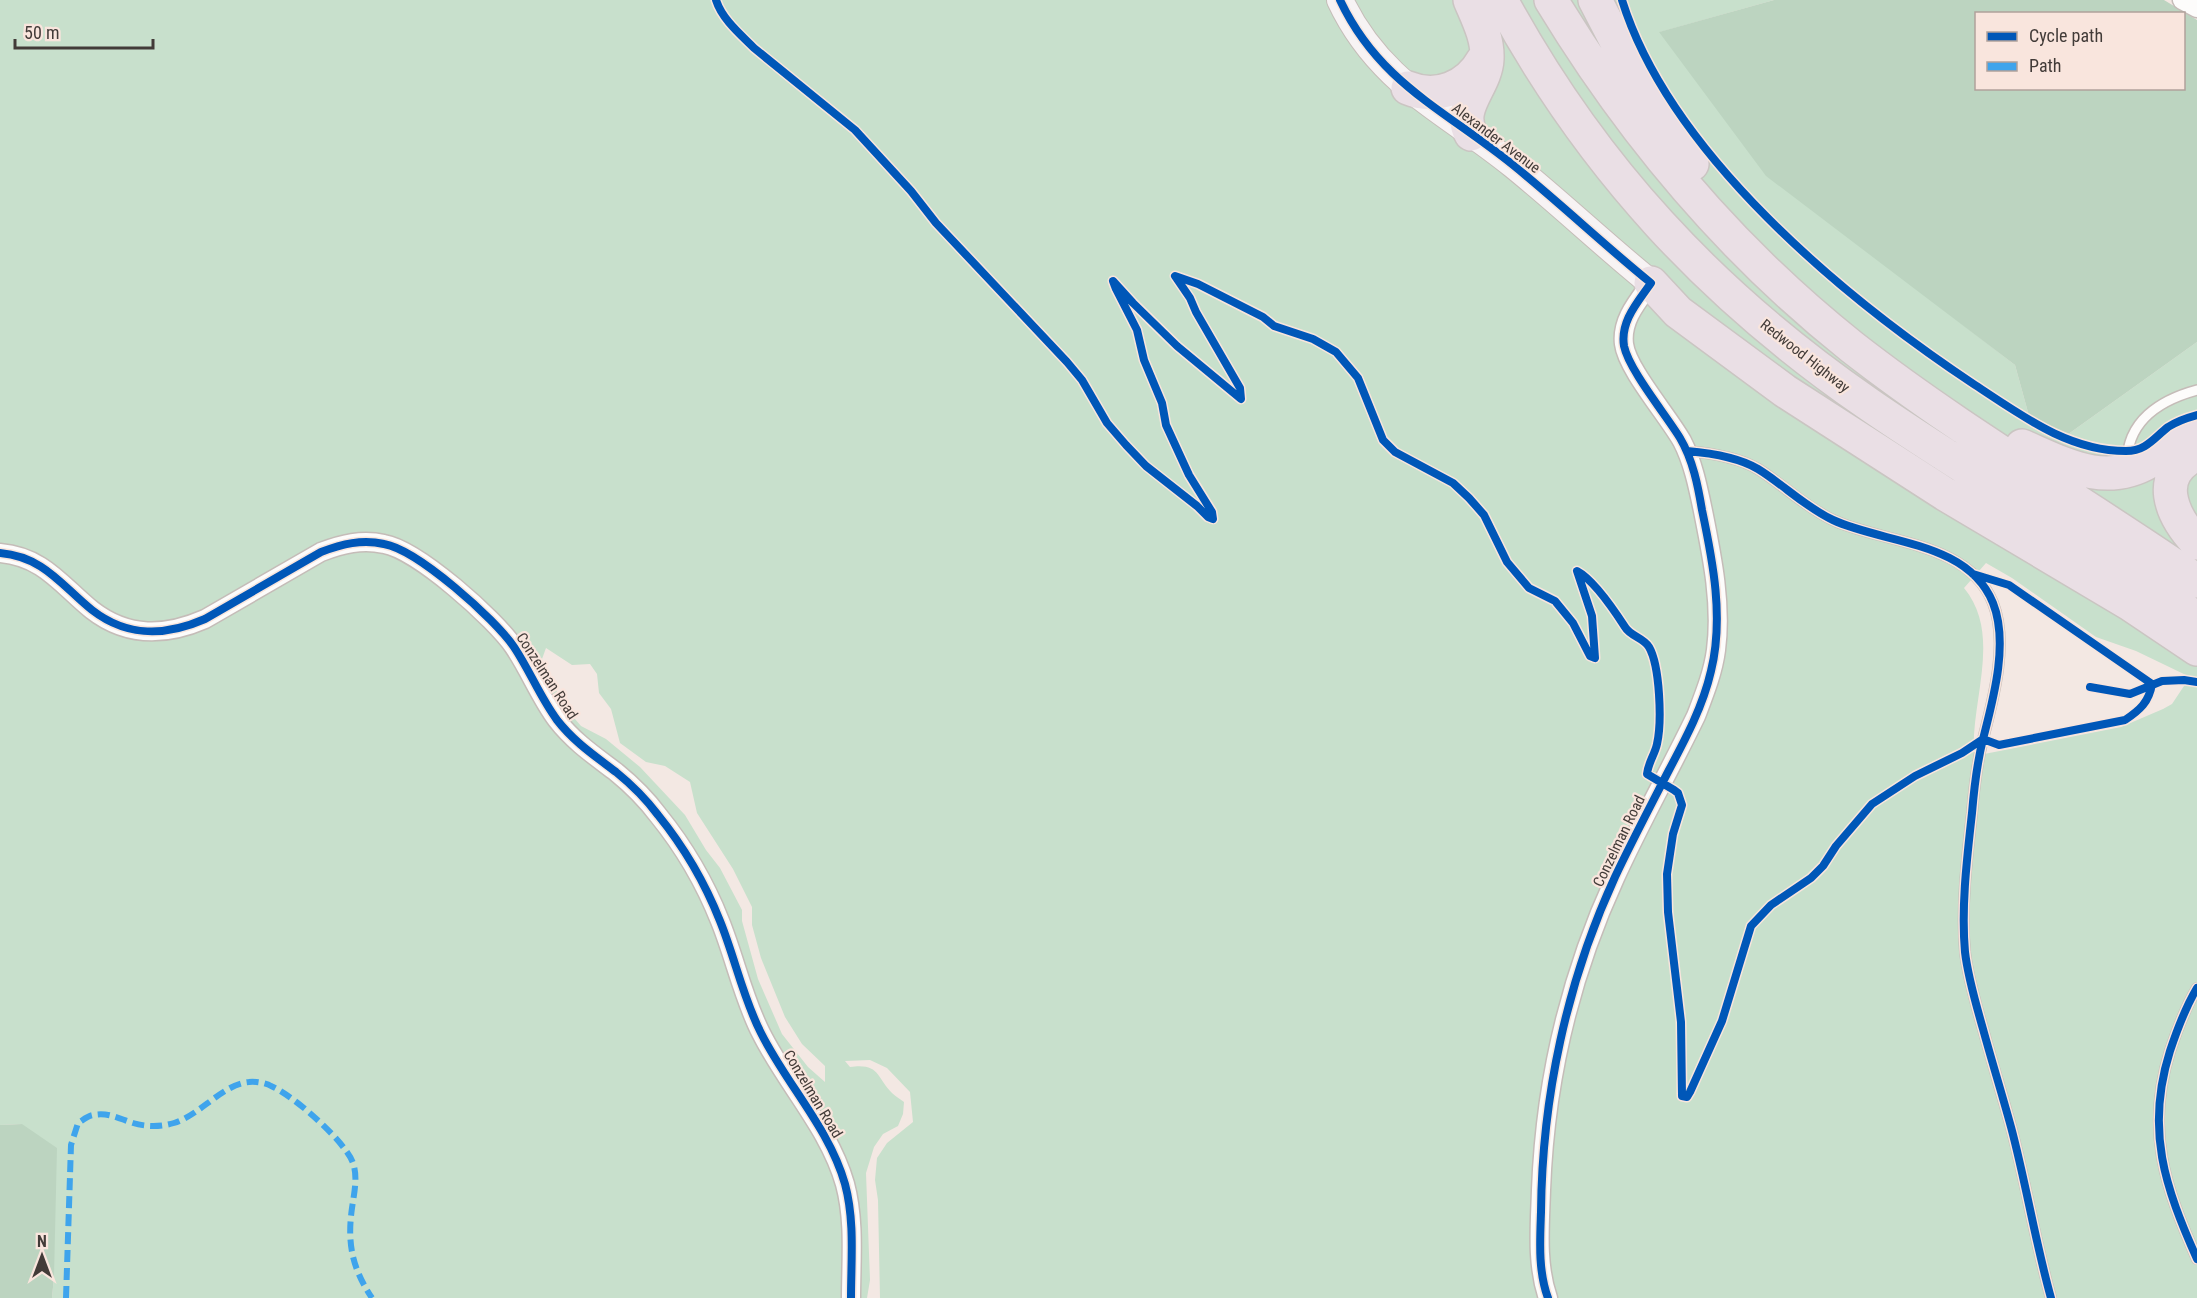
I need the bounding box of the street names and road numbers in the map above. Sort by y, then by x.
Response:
street label: Alexander Avenue [1448,99,1544,177]
street label: Redwood Highway [1757,315,1853,397]
street label: Conzelman Road [512,629,582,723]
street label: Conzelman Road [1589,792,1649,890]
street label: Conzelman Road [780,1047,846,1141]

